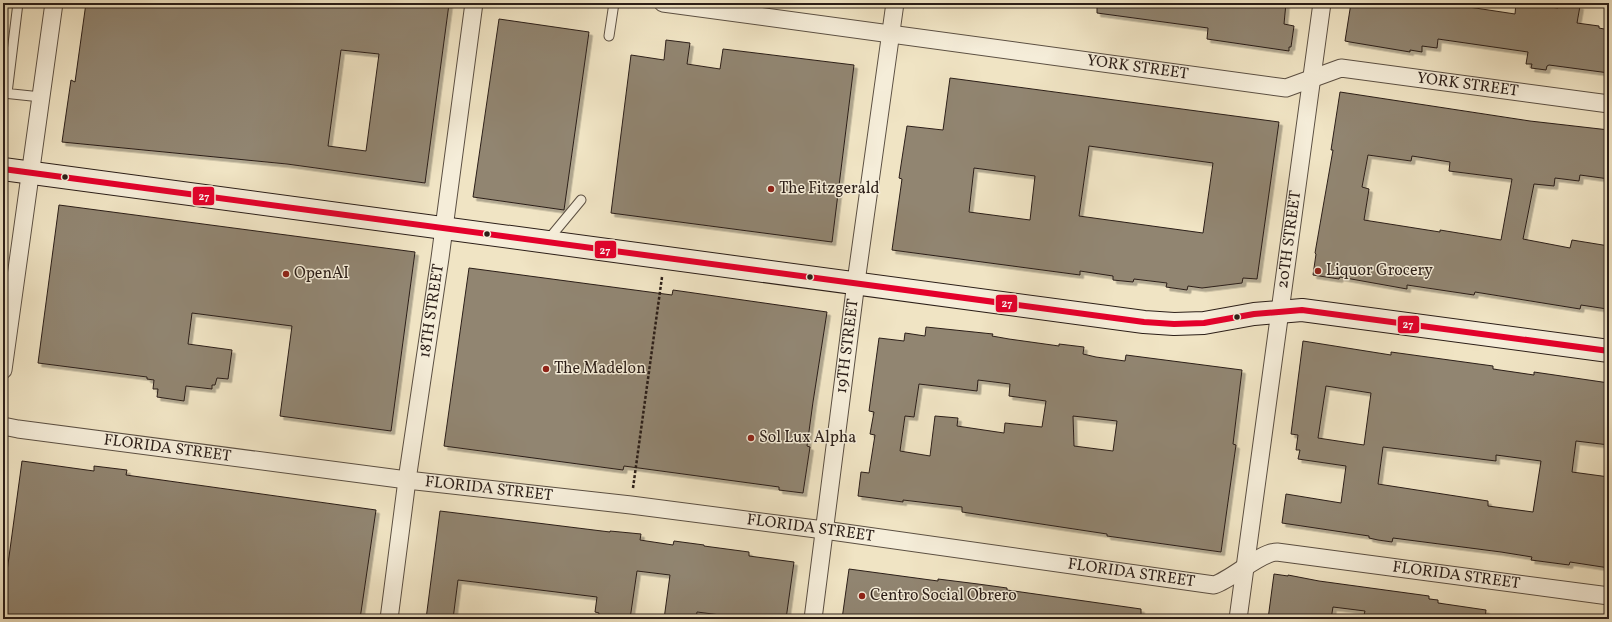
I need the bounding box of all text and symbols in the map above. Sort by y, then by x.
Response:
street label: YORK STREET [1085,50,1190,86]
street label: YORK STREET [1415,67,1520,103]
unlabelled marker [60,172,70,182]
place label: The Fitzgerald [779,178,880,200]
marker: The Fitzgerald [766,184,776,194]
line badge: 27 [192,186,215,206]
street label: 20TH STREET [1272,189,1307,290]
text: 27 [199,190,209,205]
unlabelled marker [482,229,492,239]
line badge: 27 [594,240,617,259]
text: 27 [600,244,610,259]
place label: Liquor Grocery [1326,260,1433,282]
street label: 18TH STREET [414,262,450,360]
place label: OpenAI [294,263,349,285]
marker: Liquor Grocery [1313,266,1323,276]
marker: OpenAI [281,269,291,279]
unlabelled marker [805,272,815,282]
line badge: 27 [995,294,1018,313]
text: 27 [1002,297,1012,312]
street label: 19TH STREET [831,298,865,395]
unlabelled marker [1232,312,1242,322]
line badge: 27 [1397,315,1420,334]
text: 27 [1403,318,1413,333]
place label: The Madelon [554,358,646,380]
marker: The Madelon [541,364,551,374]
place label: Sol Lux Alpha [759,427,856,449]
street label: FLORIDA STREET [102,429,233,468]
marker: Sol Lux Alpha [746,433,756,443]
street label: FLORIDA STREET [424,471,554,507]
street label: FLORIDA STREET [745,509,876,548]
street label: FLORIDA STREET [1066,553,1197,593]
street label: FLORIDA STREET [1391,556,1521,595]
place label: Centro Social Obrero [870,585,1017,607]
marker: Centro Social Obrero [857,591,867,601]

